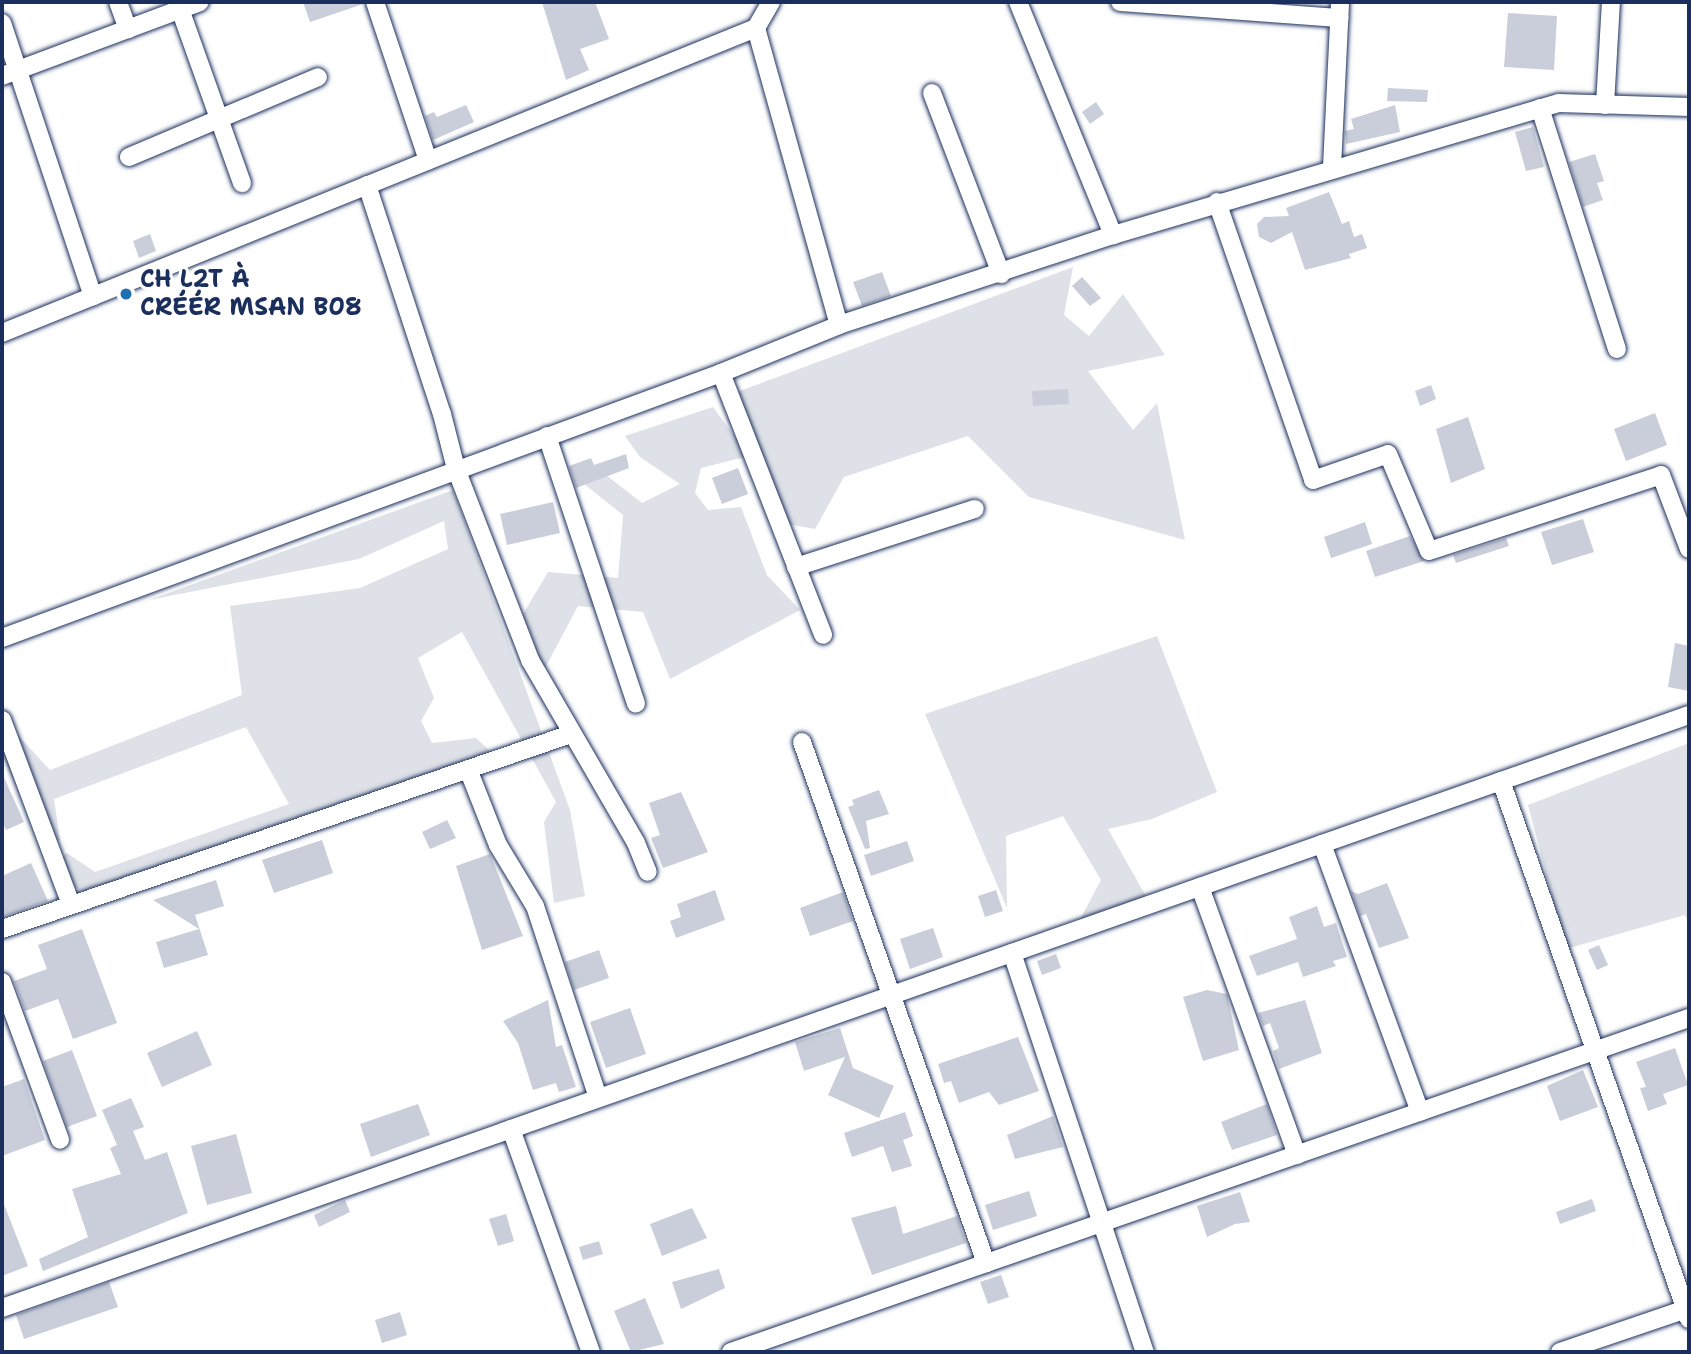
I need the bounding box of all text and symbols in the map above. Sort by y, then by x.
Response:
place label: CH L2T À CRÉÉR MSAN B08 [140,266,362,322]
marker: CH L2T À CRÉÉR MSAN B08 [118,286,134,302]

